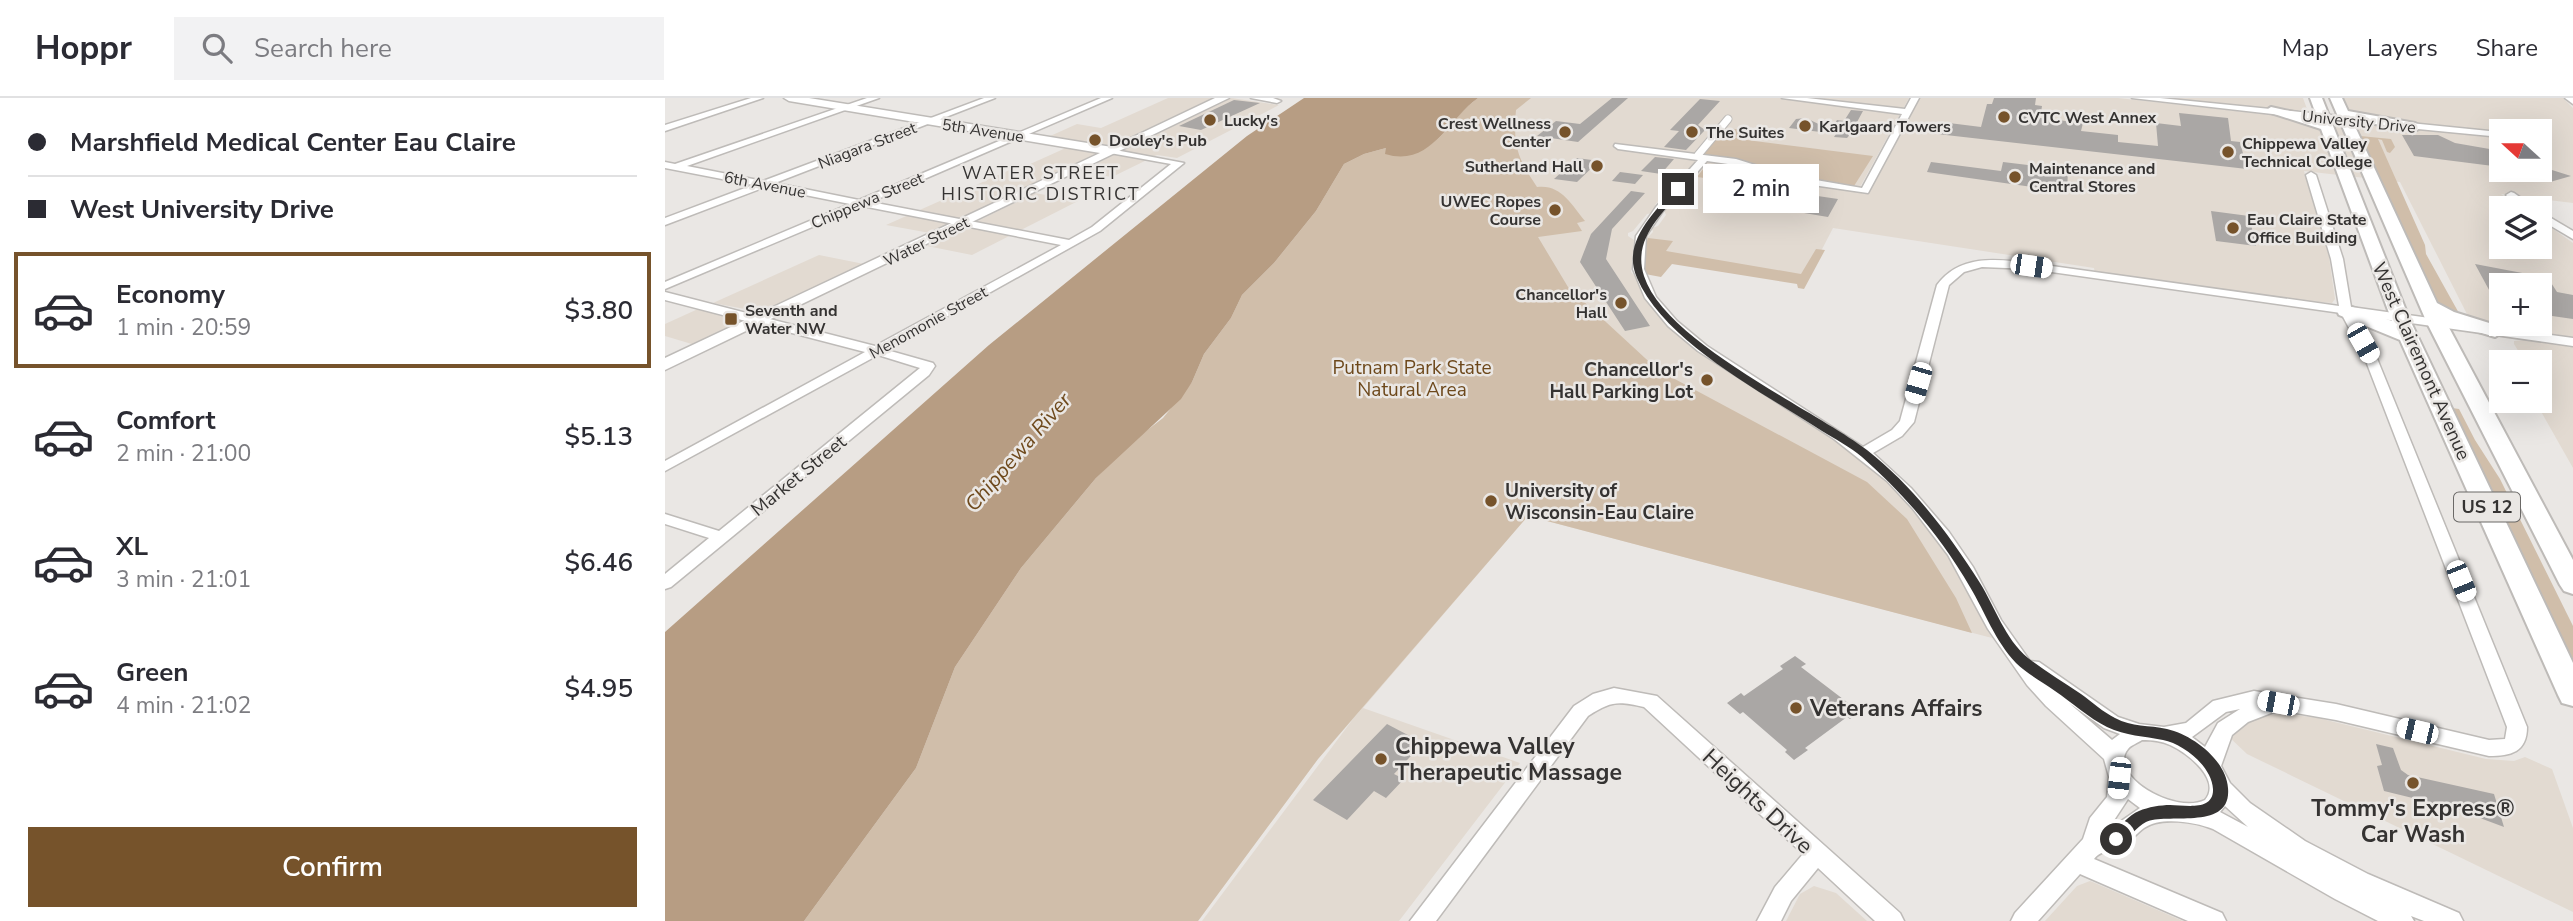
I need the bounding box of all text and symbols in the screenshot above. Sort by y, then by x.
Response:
search box [174,17,664,80]
text: Hoppr [35,26,132,71]
icon: search [198,29,236,67]
text: Search here [254,31,392,66]
text: Map [2282,32,2329,64]
text: Layers [2367,32,2438,64]
text: Share [2476,32,2538,64]
street label: University Drive [2301,105,2417,139]
place label: CVTC West Annex [2018,107,2157,129]
marker: CVTC West Annex [1996,109,2012,125]
place label: Lucky's [1224,110,1278,132]
marker: Lucky's [1202,112,1218,128]
place label: Crest Wellness Center [1438,113,1552,153]
street label: 5th Avenue [940,114,1025,148]
place label: Karlgaard Towers [1819,116,1951,138]
street label: Niagara Street [815,117,920,175]
marker: Karlgaard Towers [1797,118,1813,134]
north arrow [2489,119,2551,182]
map controls [2489,119,2552,413]
place label: The Suites [1706,122,1784,144]
marker: Crest Wellness Center [1557,124,1573,140]
marker: The Suites [1684,124,1700,140]
text: Marshfield Medical Center Eau Claire [70,125,516,160]
place label: Dooley's Pub [1109,130,1207,152]
marker: Dooley's Pub [1087,132,1103,148]
place label: Chippewa Valley Technical College [2242,133,2372,173]
marker: Chippewa Valley Technical College [2220,144,2236,160]
place label: Sutherland Hall [1465,156,1583,178]
marker: Sutherland Hall [1589,158,1605,174]
place label: Maintenance and Central Stores [2029,158,2155,198]
district label: WATER STREET HISTORIC DISTRICT [941,161,1141,206]
callout: 2 min [1703,164,1818,214]
street label: 6th Avenue [722,166,808,204]
street label: Chippewa Street [808,167,927,235]
marker: Maintenance and Central Stores [2007,169,2023,185]
route end [1662,173,1694,205]
text: 2 min [1732,173,1790,204]
place label: UWEC Ropes Course [1441,191,1541,231]
text: West University Drive [70,192,334,227]
button: layers [2489,196,2552,259]
marker: UWEC Ropes Course [1547,202,1563,218]
place label: Eau Claire State Office Building [2247,209,2367,249]
street label: Water Street [880,212,973,272]
marker: Eau Claire State Office Building [2225,220,2241,236]
car [2009,253,2054,279]
street label: West Clairemont Avenue [2366,258,2476,464]
button: + [2489,273,2552,336]
text: Economy [116,277,225,312]
icon: car [32,279,95,342]
street label: Menomonie Street [865,281,992,364]
place label: Chancellor's Hall [1515,284,1607,324]
text: $3.80 [564,293,633,328]
marker: Chancellor's Hall [1613,295,1629,311]
place label: Seventh and Water NW [745,300,837,340]
marker: Seventh and Water NW [723,311,739,327]
text: 1 min · 20:59 [116,312,251,343]
car [2344,320,2383,366]
button: − [2489,350,2552,413]
park label: Putnam Park State Natural Area [1332,355,1492,403]
place label: Chancellor's Hall Parking Lot [1549,357,1694,405]
car [1903,360,1934,406]
marker: Chancellor's Hall Parking Lot [1699,372,1715,388]
water label: Chippewa River [959,386,1078,517]
text: Comfort [116,403,216,438]
icon: car [32,405,95,468]
text: $5.13 [564,419,633,454]
street label: Market Street [745,429,852,522]
text: 2 min · 21:00 [116,438,251,469]
place label: University of Wisconsin-Eau Claire [1505,478,1694,526]
road number: US 12 [2454,492,2520,522]
marker: University of Wisconsin-Eau Claire [1483,493,1499,509]
text: XL [116,529,148,564]
icon: car [32,531,95,594]
text: $6.46 [564,545,633,580]
car [2444,558,2479,604]
text: 3 min · 21:01 [116,564,251,595]
text: Green [116,655,189,690]
icon: car [32,657,95,720]
text: $4.95 [564,671,633,706]
car [2256,689,2301,717]
text: 4 min · 21:02 [116,690,251,721]
place label: Veterans Affairs [1809,693,1982,724]
marker: Veterans Affairs [1788,700,1804,716]
car [2395,716,2440,746]
place label: Chippewa Valley Therapeutic Massage [1395,731,1622,788]
street label: Heights Drive [1695,742,1820,861]
marker: Chippewa Valley Therapeutic Massage [1373,751,1389,767]
car [2107,756,2132,800]
marker: Tommy's Express® Car Wash [2405,775,2421,791]
place label: Tommy's Express® Car Wash [2311,793,2515,850]
route start [2100,823,2132,855]
button: Confirm [28,827,637,907]

